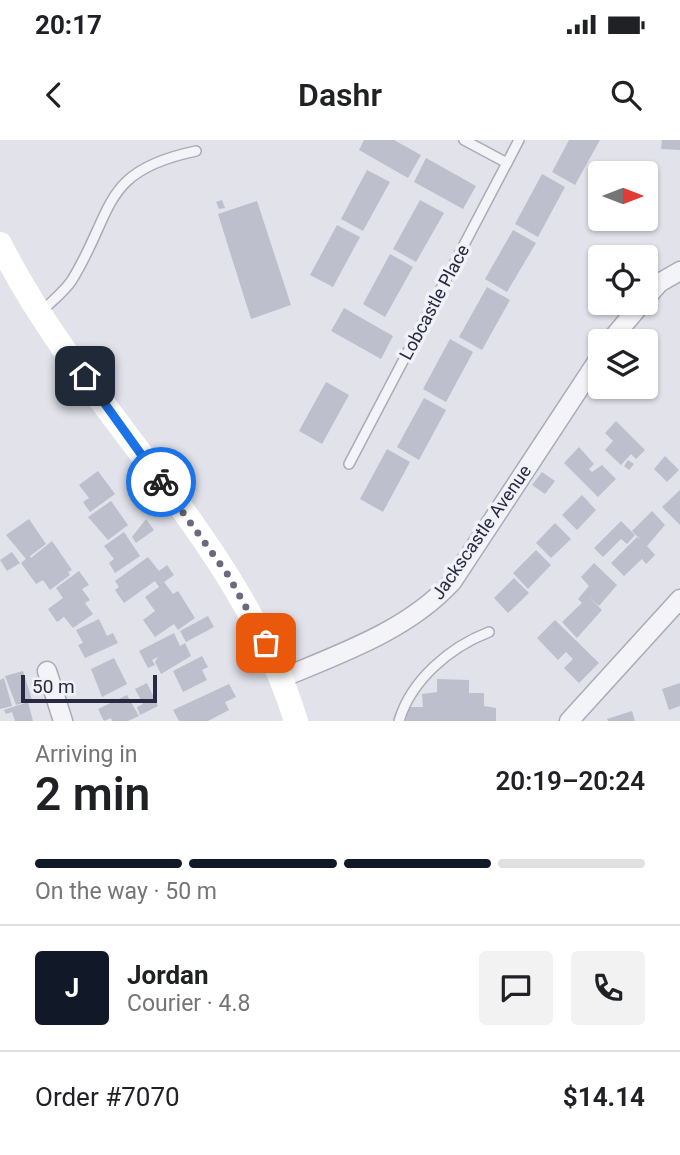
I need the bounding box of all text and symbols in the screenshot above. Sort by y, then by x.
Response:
text: 20:17 [35,10,102,40]
icon: back [35,76,73,114]
text: Dashr [298,76,382,114]
icon: search [607,76,645,114]
north arrow [588,161,658,231]
map controls [588,161,658,399]
street label: Lobcastle Place [395,241,473,363]
button: locate [588,245,658,315]
button: layers [588,329,658,399]
pin [55,346,115,406]
icon: home [66,357,104,395]
courier [126,447,196,517]
street label: Jackscastle Avenue [427,461,535,603]
icon: bike [142,463,180,501]
pin [236,613,296,673]
icon: bag [247,624,285,662]
scale bar [21,672,158,704]
text: 50 m [32,675,75,698]
text: Arriving in [35,741,138,768]
text: 20:19–20:24 [495,766,645,796]
text: 2 min [35,767,150,821]
text: On the way · 50 m [35,878,217,905]
button: chat [479,951,553,1025]
button: phone [571,951,645,1025]
text: Jordan [127,960,209,990]
text: J [65,973,79,1003]
text: Courier · 4.8 [127,990,250,1017]
text: Order #7070 [35,1082,180,1112]
text: $14.14 [563,1082,645,1112]

